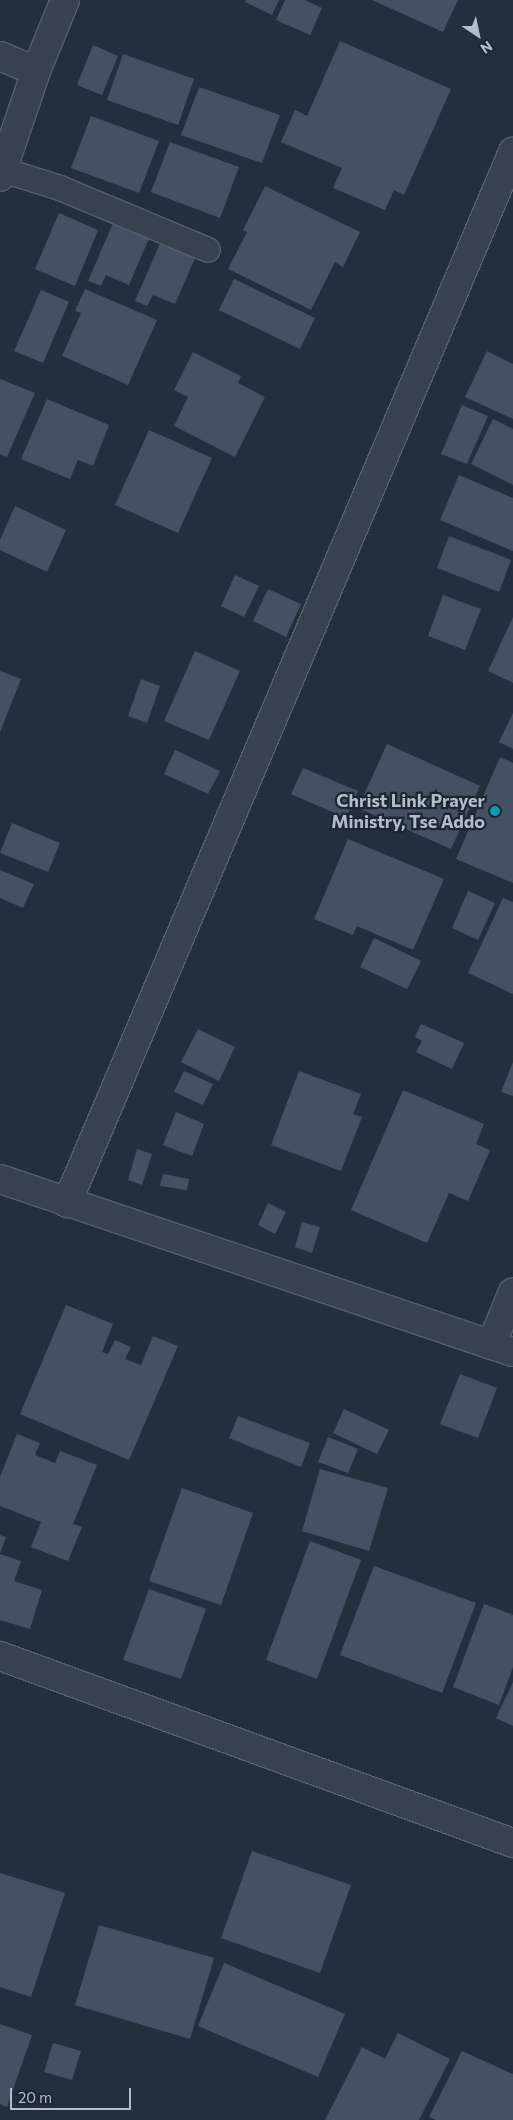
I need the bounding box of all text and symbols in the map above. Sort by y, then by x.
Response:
north arrow [453,10,503,60]
text: N [478,38,496,58]
place label: Christ Link Prayer Ministry, Tse Addo [331,790,485,832]
marker: Christ Link Prayer Ministry, Tse Addo [489,805,501,817]
scale bar [12,2078,134,2110]
text: 20 m [18,2088,52,2106]

